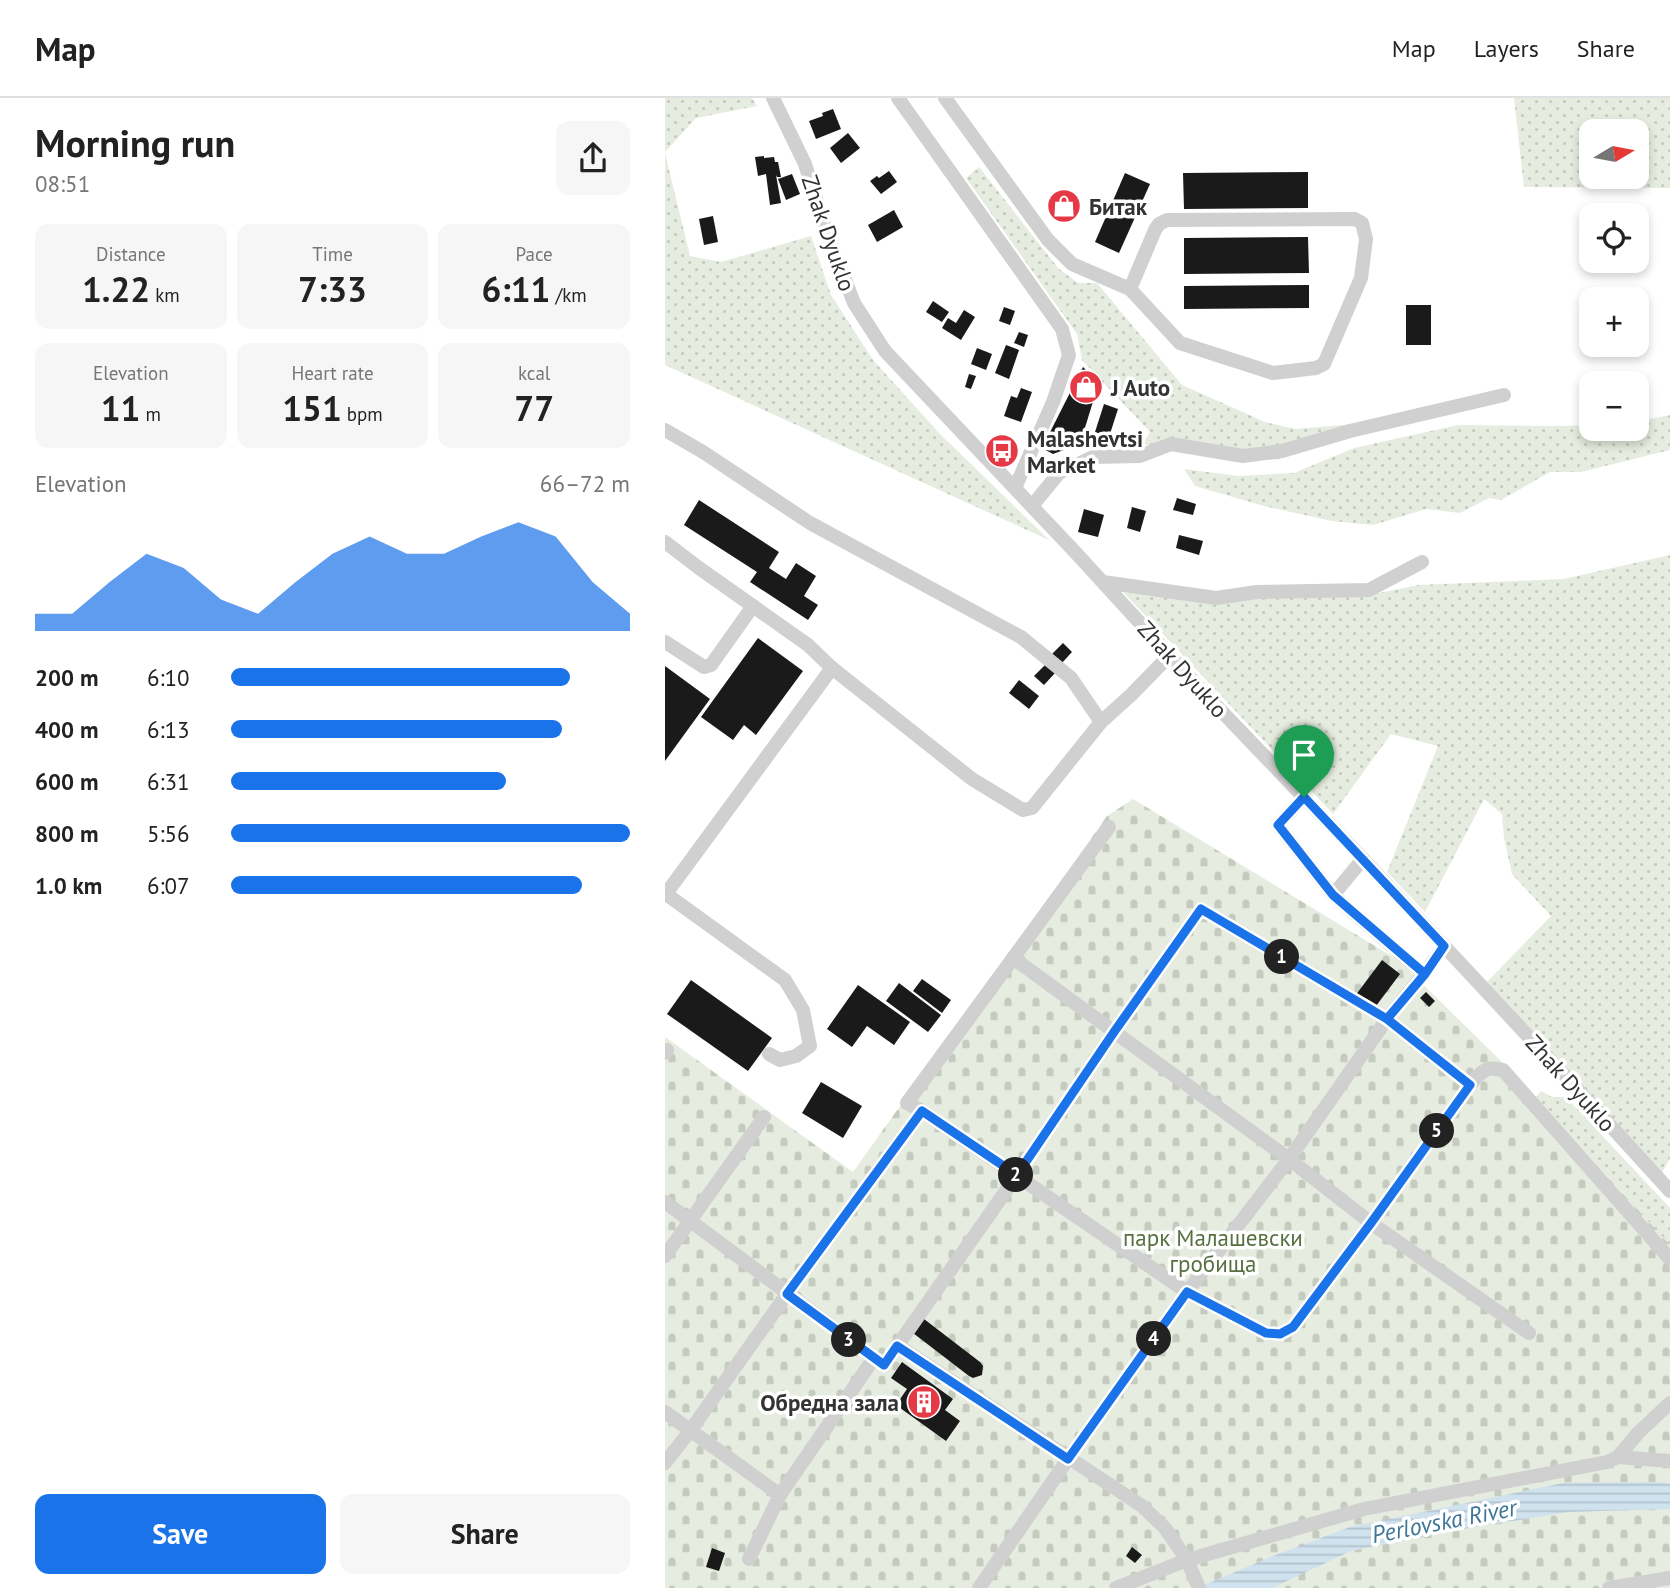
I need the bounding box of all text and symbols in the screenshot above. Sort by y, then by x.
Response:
text: Map [35,27,96,70]
text: Map [1392,33,1436,64]
text: Layers [1474,33,1539,64]
text: Share [1577,33,1635,64]
text: Morning run [35,118,235,167]
north arrow [1579,119,1649,189]
map controls [1579,119,1649,441]
button: share [556,121,630,195]
text: 08:51 [35,169,90,198]
street label: Zhak Dyuklo [796,171,862,295]
shop icon: Битак [1045,187,1083,225]
place label: Битак [1089,192,1148,221]
button: locate [1579,203,1649,273]
text: Distance [96,242,166,266]
text: Time [312,242,353,266]
text: Pace [516,242,553,266]
text: 1.22 [82,266,150,312]
text: 7:33 [298,266,367,312]
text: 6:11 [482,266,550,312]
text: km [150,283,180,307]
text: /km [550,283,587,307]
button: + [1579,287,1649,357]
text: Elevation [93,361,169,385]
text: Heart rate [291,361,374,385]
text: kcal [518,361,550,385]
shop icon: J Auto [1067,368,1105,406]
button: − [1579,371,1649,441]
place label: J Auto [1110,373,1170,402]
text: 11 [101,385,140,431]
text: 151 [282,385,342,431]
text: 77 [514,385,554,431]
text: m [140,402,161,426]
text: bpm [342,402,383,426]
place label: Malashevtsi Market [1027,424,1143,479]
bus stop icon: Malashevtsi Market [983,432,1021,470]
text: Elevation [35,469,127,498]
text: 66–72 m [540,469,630,498]
street label: Zhak Dyuklo [1132,614,1234,724]
text: 200 m [35,663,98,692]
text: 6:10 [147,663,190,692]
text: 400 m [35,715,98,744]
text: 6:13 [147,715,190,744]
pin [1274,725,1334,797]
icon: arrive [1285,736,1323,774]
text: 600 m [35,767,98,796]
text: 6:31 [147,767,190,796]
text: 800 m [35,819,98,848]
text: 5:56 [147,819,190,848]
text: 1.0 km [35,871,102,900]
text: 6:07 [147,871,190,900]
pin: 1 [1265,940,1299,974]
text: 1 [1276,944,1287,968]
street label: Zhak Dyuklo [1520,1028,1622,1138]
pin: 5 [1419,1114,1455,1148]
text: 5 [1431,1118,1442,1142]
pin: 2 [999,1158,1033,1192]
text: 2 [1010,1162,1021,1186]
park label: парк Малашевски гробища [1123,1223,1303,1278]
pin: 3 [831,1322,867,1358]
pin: 4 [1137,1322,1171,1356]
text: 4 [1148,1326,1159,1350]
text: 3 [843,1327,854,1351]
building icon: Обредна зала [905,1383,943,1421]
place label: Обредна зала [760,1388,899,1417]
water label: Perlovska River [1369,1491,1521,1550]
button: Save [35,1494,326,1574]
button: Share [340,1494,630,1574]

